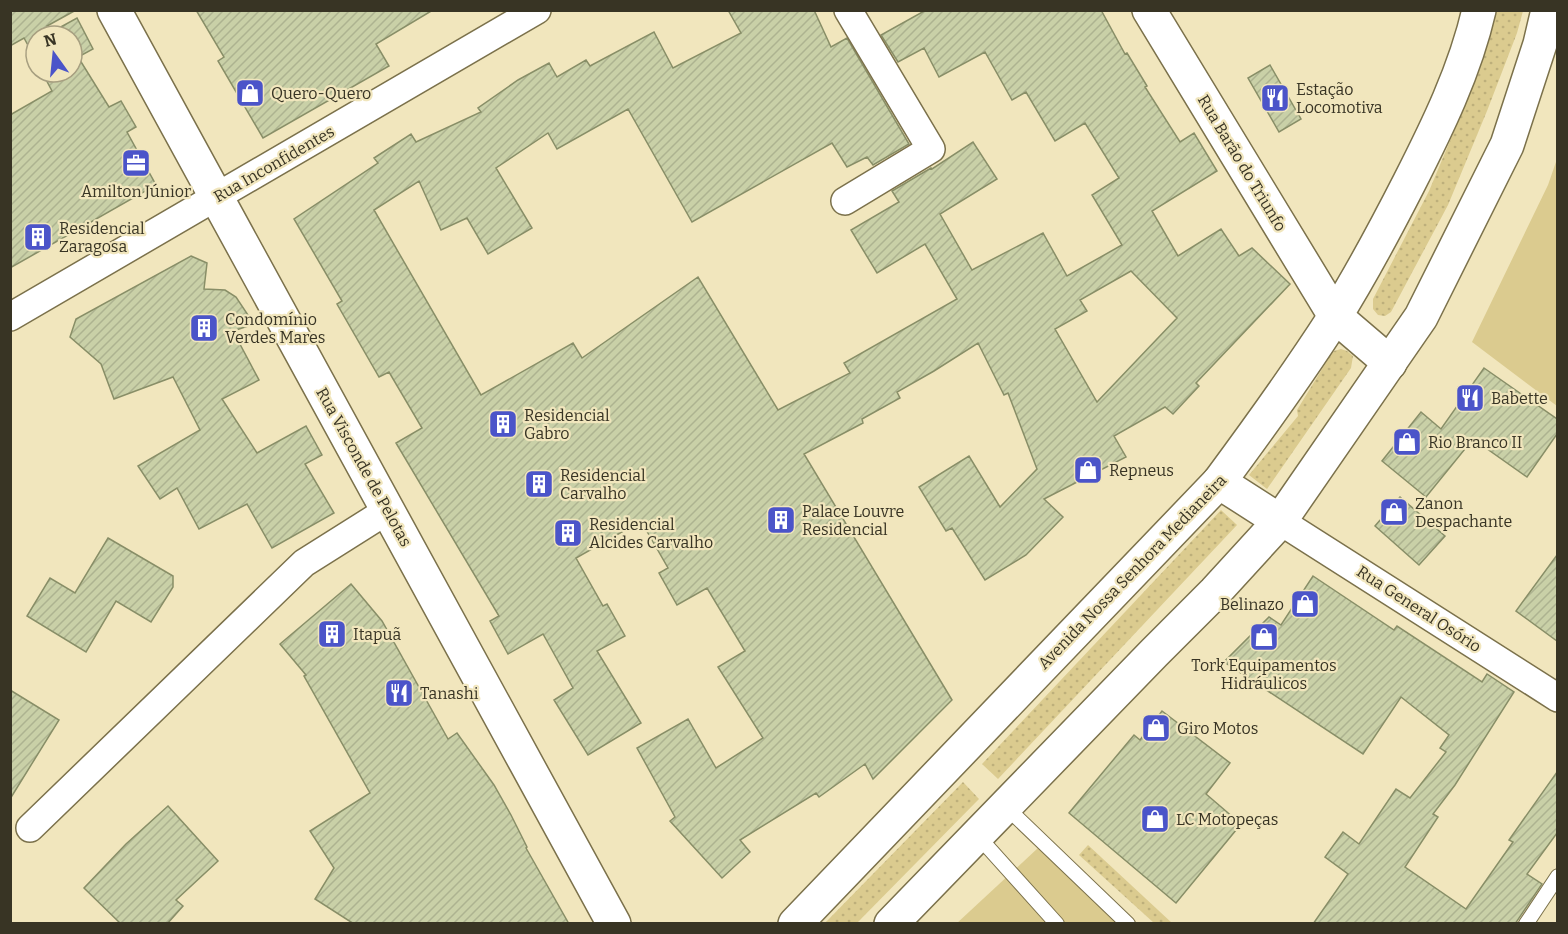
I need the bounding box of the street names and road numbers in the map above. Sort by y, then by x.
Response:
street label: Rua Barão do Triunfo [1194,91,1290,235]
street label: Rua Inconfidentes [210,122,338,206]
street label: Rua Visconde de Pelotas [312,384,416,550]
street label: Avenida Nossa Senhora Medianeira [1034,471,1230,673]
street label: Rua General Osório [1353,562,1485,656]

